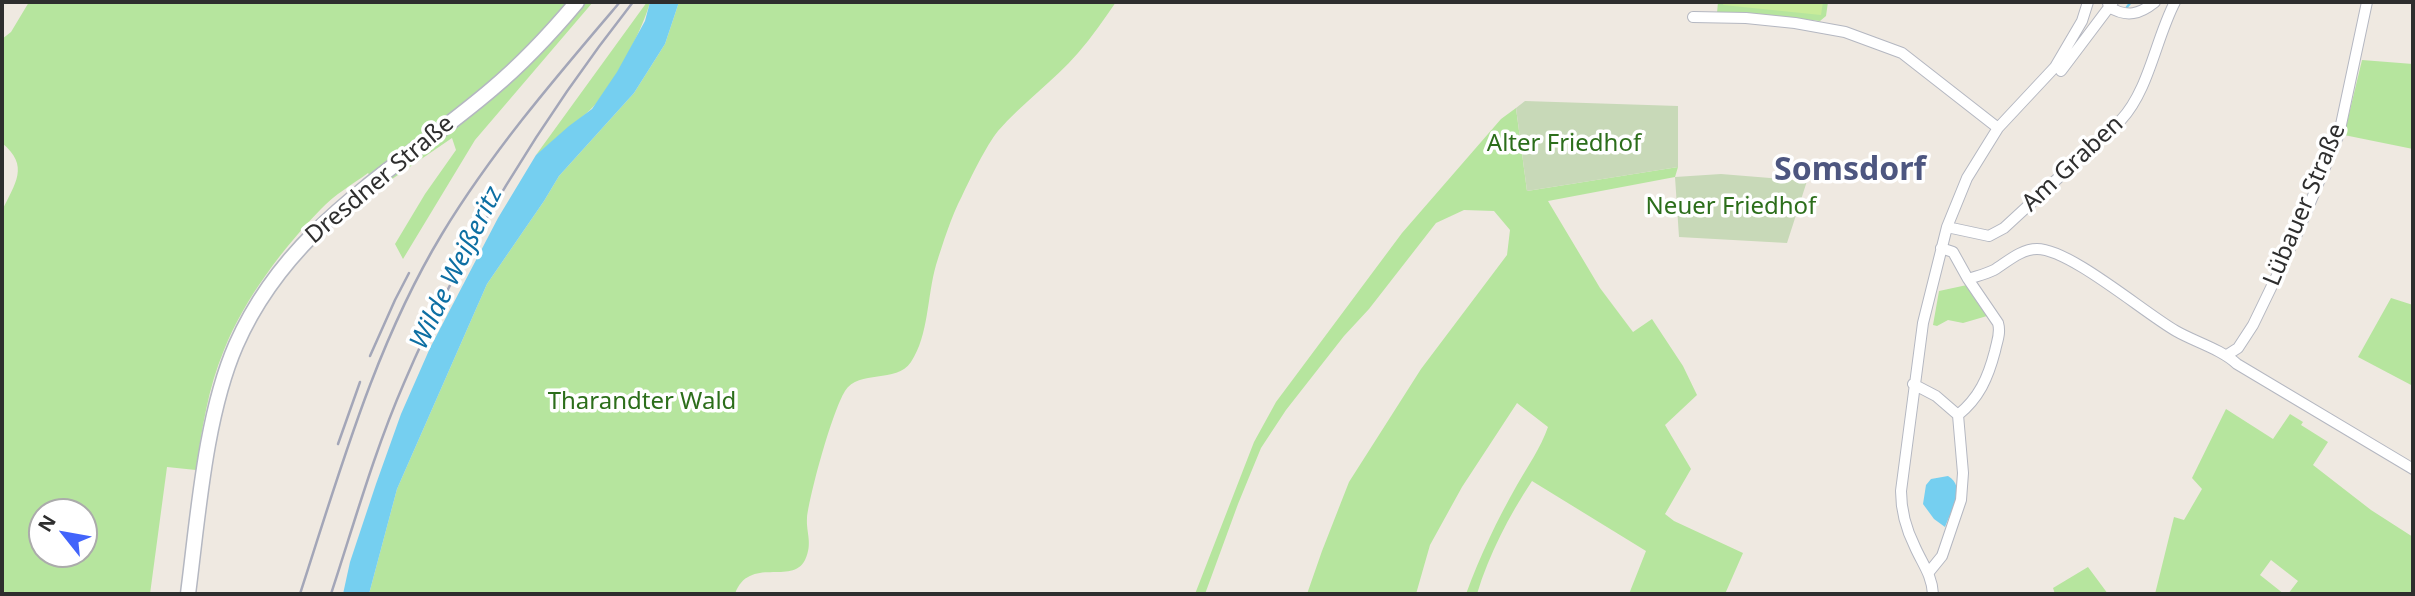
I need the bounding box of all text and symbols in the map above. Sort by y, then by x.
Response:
street label: Dresdner Straße [300,110,460,250]
street label: Am Graben [2017,110,2129,218]
street label: Lübauer Straße [2258,119,2352,291]
park label: Alter Friedhof [1487,130,1641,158]
district label: Somsdorf [1774,152,1926,190]
water label: Wilde Weißeritz [404,181,510,355]
park label: Neuer Friedhof [1646,193,1816,221]
park label: Tharandter Wald [548,388,736,416]
north arrow [28,498,98,568]
text: N [32,510,62,537]

